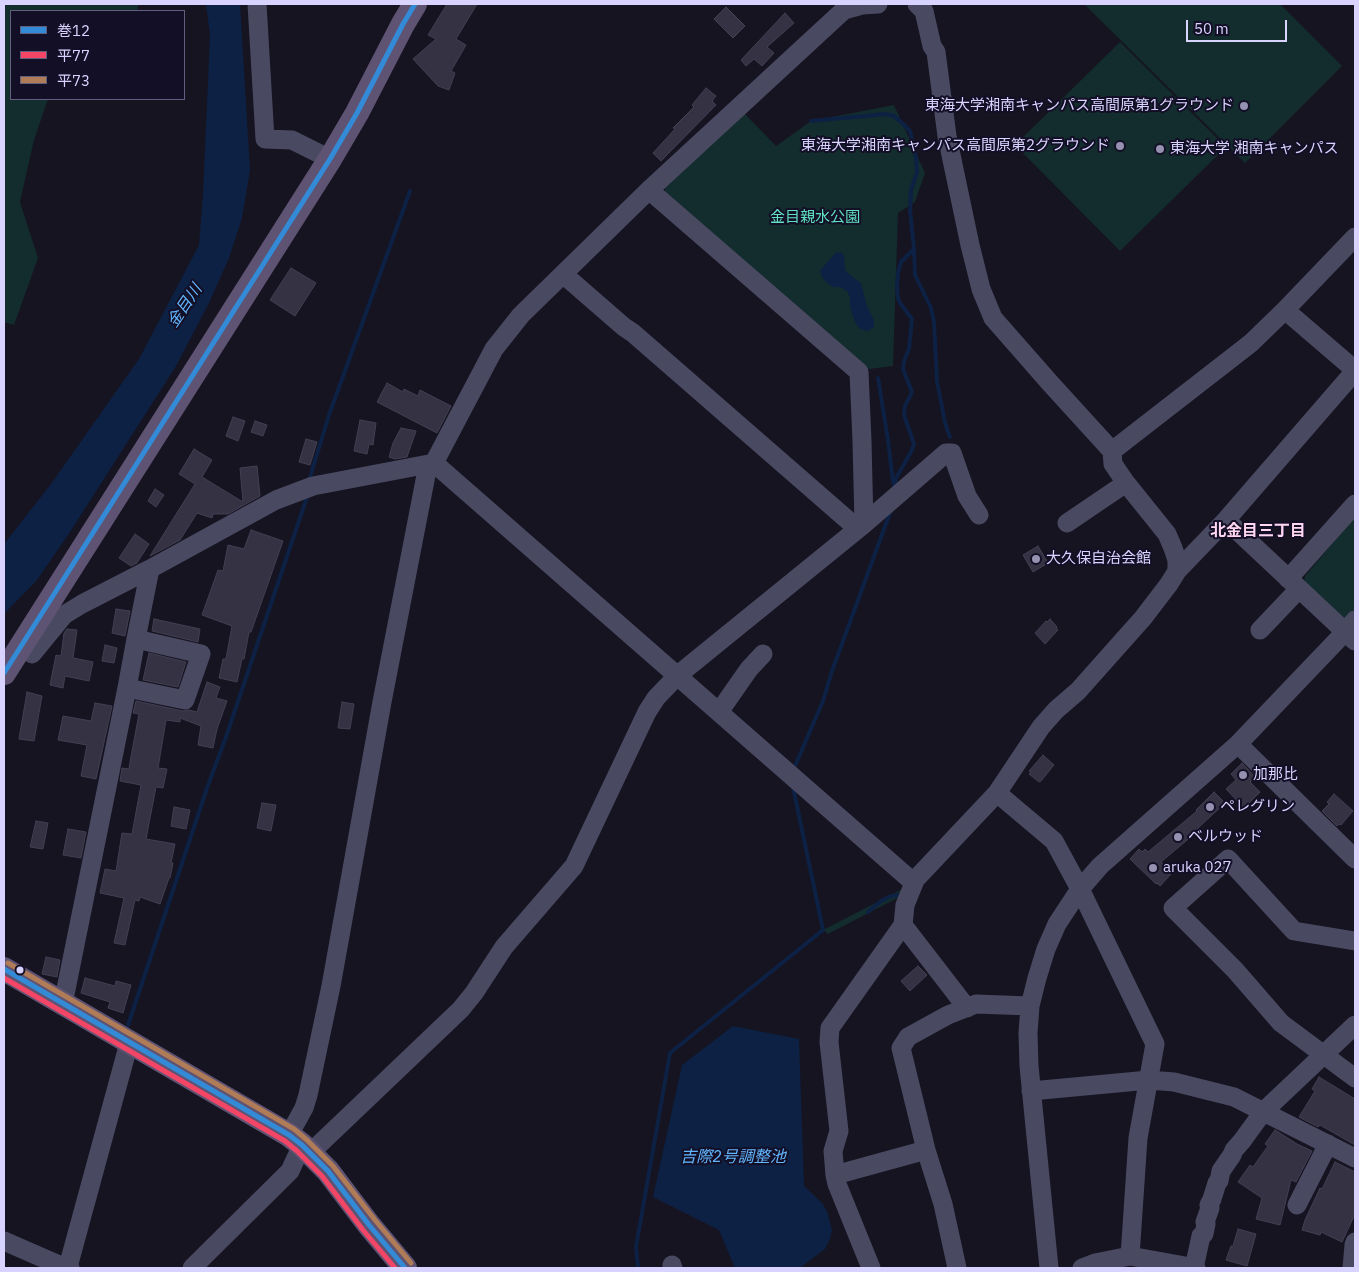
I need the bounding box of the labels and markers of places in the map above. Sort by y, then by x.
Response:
place label: 東海大学湘南キャンパス高間原第1グラウンド [925,97,1234,115]
marker: 東海大学湘南キャンパス高間原第1グラウンド [1238,100,1250,112]
place label: 東海大学湘南キャンパス高間原第2グラウンド [801,137,1110,155]
marker: 東海大学湘南キャンパス高間原第2グラウンド [1114,140,1126,152]
place label: 東海大学 湘南キャンパス [1170,140,1339,158]
marker: 東海大学 湘南キャンパス [1154,143,1166,155]
place label: 大久保自治会館 [1046,550,1151,568]
marker: 大久保自治会館 [1030,553,1042,565]
place label: 加那比 [1253,766,1298,784]
marker: 加那比 [1237,769,1249,781]
place label: ペレグリン [1220,798,1295,816]
marker: ペレグリン [1204,801,1216,813]
place label: ベルウッド [1188,828,1263,846]
marker: ベルウッド [1172,831,1184,843]
place label: aruka 027 [1163,859,1231,877]
marker: aruka 027 [1147,862,1159,874]
unlabelled marker [15,965,25,975]

